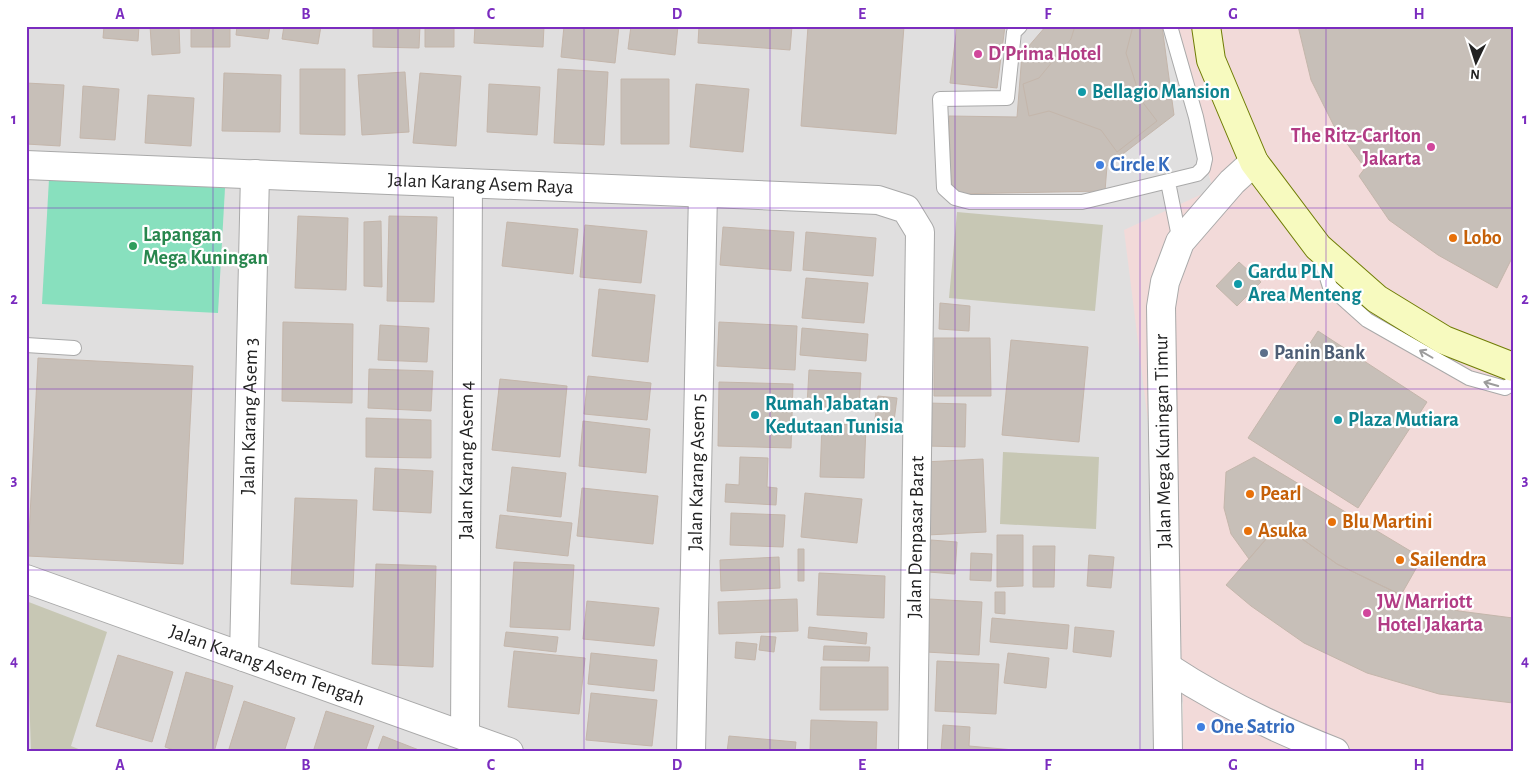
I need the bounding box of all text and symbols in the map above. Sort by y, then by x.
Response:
text: A [115,6,125,22]
text: B [301,6,311,22]
text: C [487,6,496,22]
text: D [672,6,683,22]
text: E [858,6,866,22]
text: F [1044,6,1052,22]
text: G [1228,6,1238,22]
text: H [1413,6,1425,22]
north arrow [1452,38,1502,88]
place label: D'Prima Hotel [988,44,1102,64]
marker: D'Prima Hotel [972,48,984,60]
text: N [1470,67,1481,81]
place label: Bellagio Mansion [1092,82,1230,102]
marker: Bellagio Mansion [1076,86,1088,98]
text: 1 [11,111,17,127]
text: 1 [1522,111,1528,127]
place label: The Ritz-Carlton Jakarta [1291,126,1421,169]
marker: The Ritz-Carlton Jakarta [1425,141,1437,153]
place label: Circle K [1110,155,1170,175]
marker: Circle K [1094,159,1106,171]
street label: Jalan Karang Asem Raya [387,170,574,197]
place label: Lapangan Mega Kuningan [143,225,268,268]
place label: Lobo [1463,228,1502,248]
marker: Lobo [1447,232,1459,244]
marker: Lapangan Mega Kuningan [127,240,139,252]
place label: Gardu PLN Area Menteng [1248,262,1362,305]
marker: Gardu PLN Area Menteng [1232,278,1244,290]
text: 2 [10,291,18,307]
text: 2 [1521,291,1529,307]
street label: Jalan Mega Kuningan Timur [1151,333,1175,548]
street label: Jalan Karang Asem 3 [238,337,261,495]
place label: Panin Bank [1274,343,1365,363]
marker: Panin Bank [1258,347,1270,359]
one-way arrow [1420,348,1434,358]
one-way arrow [1484,379,1500,389]
street label: Jalan Karang Asem 4 [456,381,477,539]
street label: Jalan Karang Asem 5 [685,393,709,551]
place label: Rumah Jabatan Kedutaan Tunisia [765,394,904,437]
marker: Rumah Jabatan Kedutaan Tunisia [749,409,761,421]
place label: Plaza Mutiara [1348,410,1459,430]
marker: Plaza Mutiara [1332,414,1344,426]
street label: Jalan Denpasar Barat [905,455,927,618]
text: 3 [11,472,18,488]
text: 3 [1522,472,1529,488]
place label: Pearl [1260,484,1301,504]
marker: Pearl [1244,488,1256,500]
place label: Blu Martini [1342,512,1432,532]
marker: Blu Martini [1326,516,1338,528]
place label: Asuka [1258,521,1308,541]
marker: Asuka [1242,525,1254,537]
place label: Sailendra [1410,550,1487,570]
marker: Sailendra [1394,554,1406,566]
place label: JW Marriott Hotel Jakarta [1377,592,1484,635]
marker: JW Marriott Hotel Jakarta [1361,607,1373,619]
street label: Jalan Karang Asem Tengah [167,621,367,709]
text: 4 [10,653,18,669]
text: 4 [1521,653,1529,669]
place label: One Satrio [1211,717,1295,737]
marker: One Satrio [1195,721,1207,733]
text: A [115,757,125,773]
text: B [301,757,311,773]
text: C [487,757,496,773]
text: D [672,757,683,773]
text: E [858,757,866,773]
text: F [1044,757,1052,773]
text: G [1228,757,1238,773]
text: H [1413,757,1425,773]

